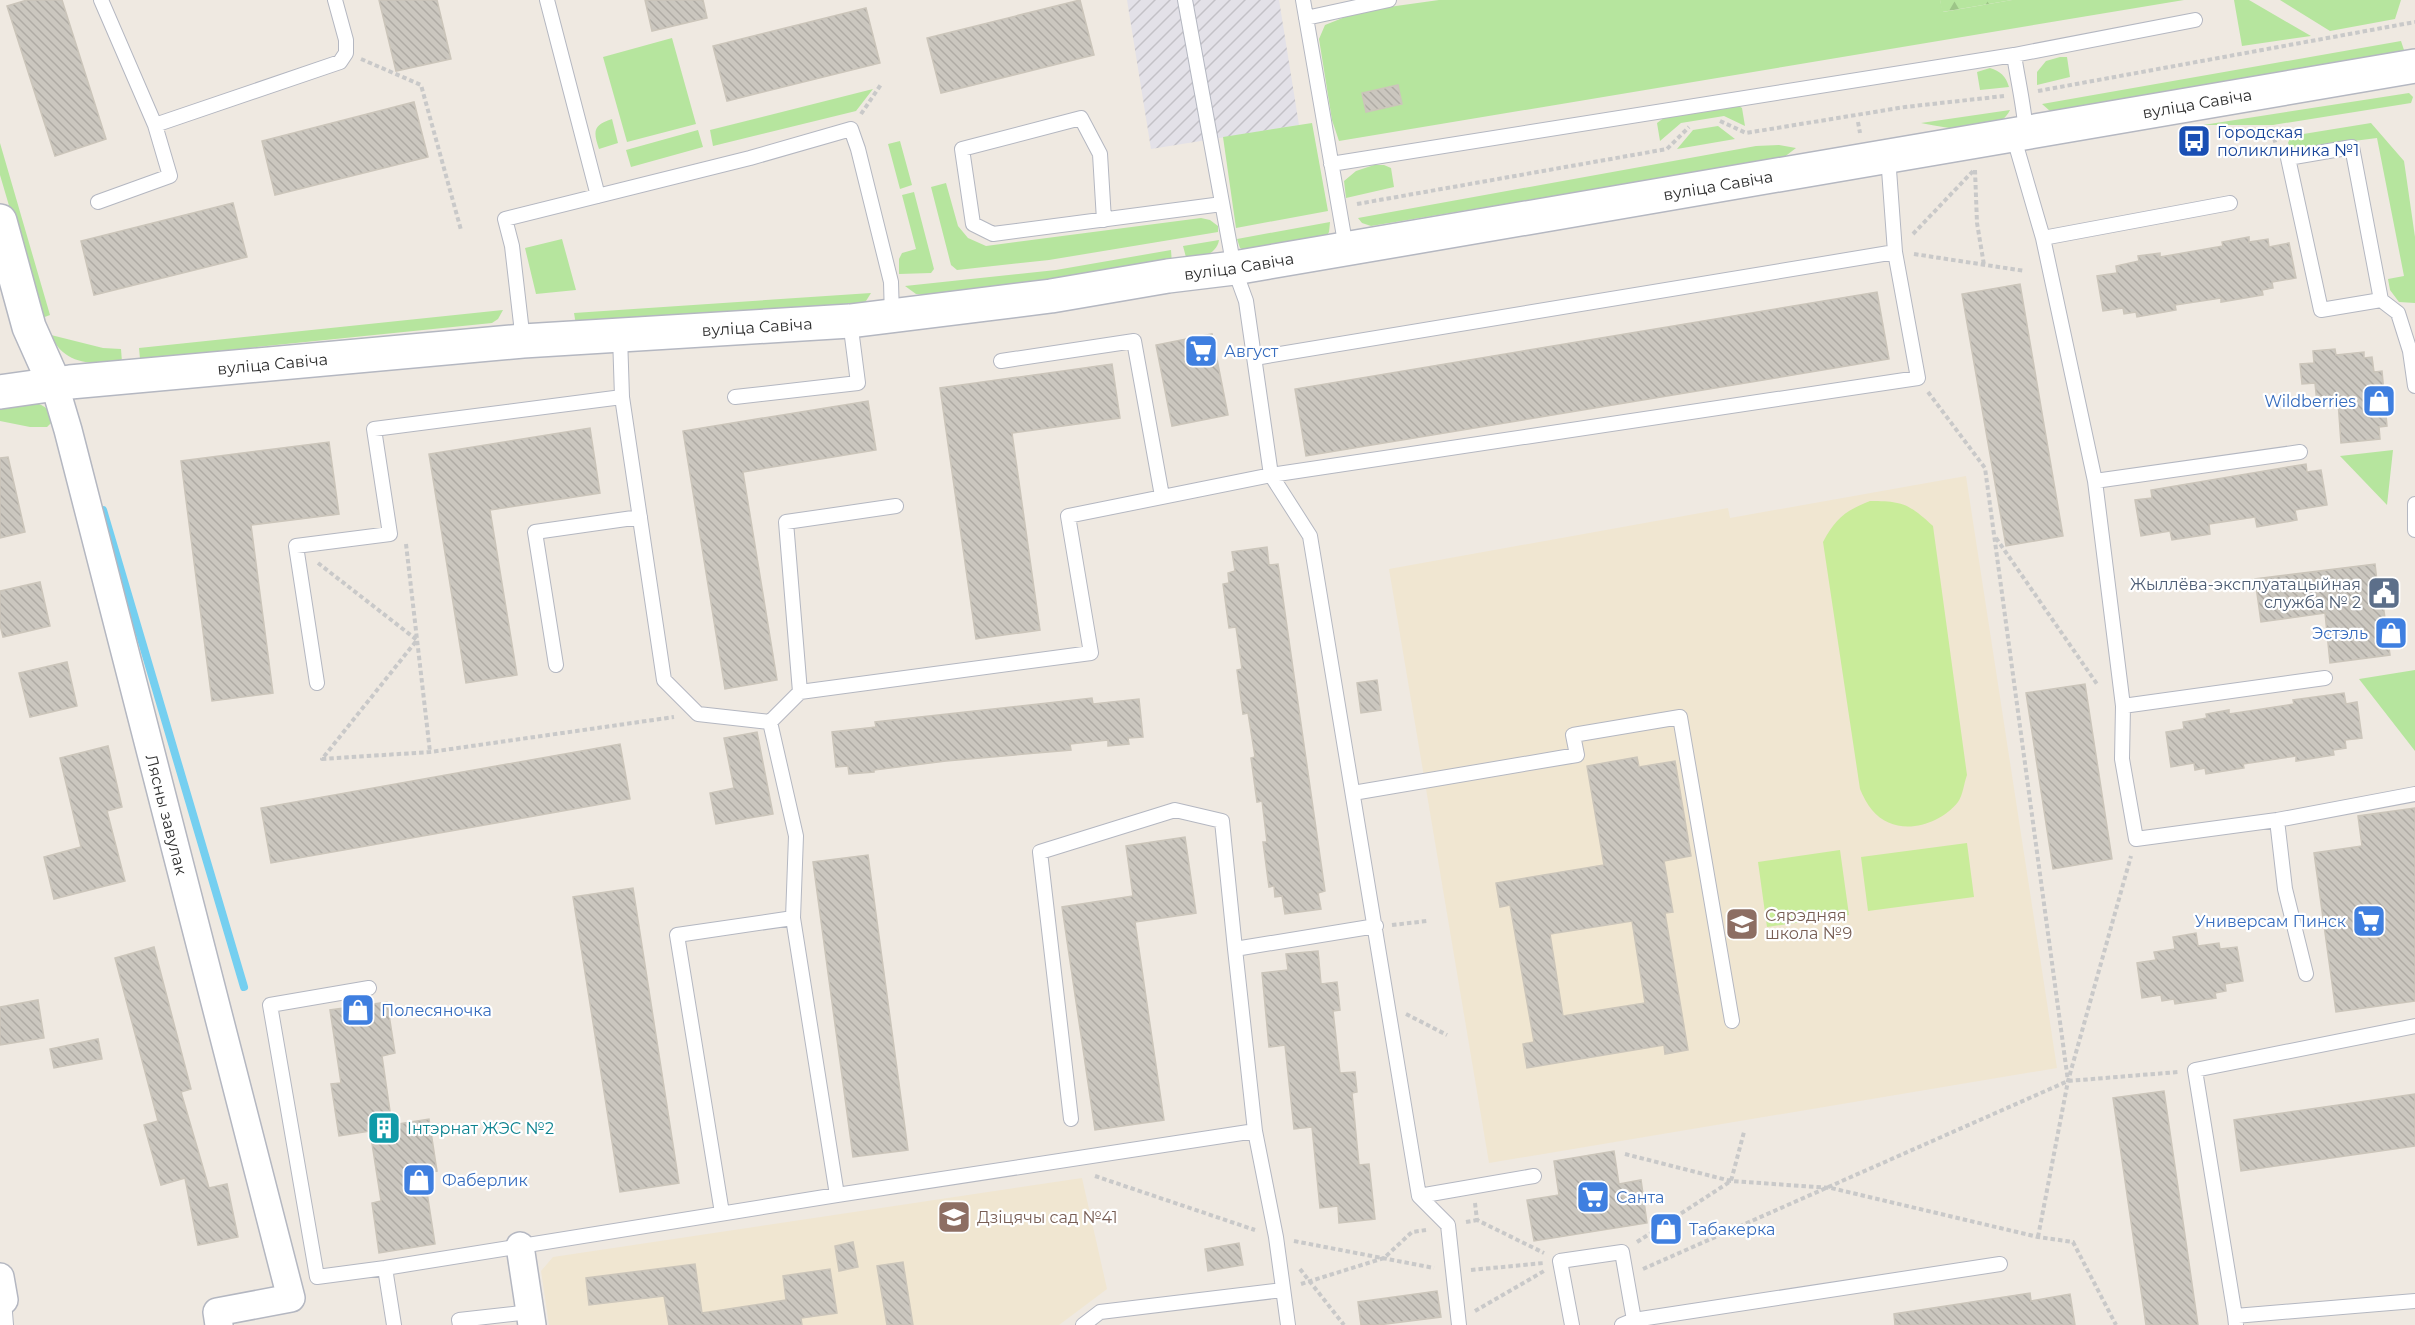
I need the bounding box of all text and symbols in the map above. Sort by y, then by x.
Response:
street label: вуліца Савіча [2141,85,2253,122]
bus stop icon: Городская поликлиника №1 [2176,123,2212,159]
place label: Городская поликлиника №1 [2217,123,2359,160]
street label: вуліца Савіча [1662,166,1774,204]
street label: вуліца Савіча [1183,248,1295,283]
street label: вуліца Савіча [701,314,813,340]
supermarket icon: Август [1183,333,1219,369]
place label: Август [1224,342,1279,361]
street label: вуліца Савіча [216,349,329,378]
shop icon: Wildberries [2361,383,2397,419]
place label: Wildberries [2264,392,2356,411]
place label: Жыллёва-эксплуатацыйная служба № 2 [2130,575,2361,612]
public building icon: Жыллёва-эксплуатацыйная служба № 2 [2366,575,2402,611]
shop icon: Эстэль [2373,615,2409,651]
place label: Эстэль [2312,624,2368,643]
street label: Лясны завулак [142,752,192,877]
supermarket icon: Универсам Пинск [2351,903,2387,939]
school or university icon: Сярэдняя школа №9 [1724,906,1760,942]
place label: Сярэдняя школа №9 [1765,906,1852,943]
place label: Универсам Пинск [2195,912,2347,931]
shop icon: Полесяночка [340,992,376,1028]
place label: Полесяночка [381,1001,492,1020]
building icon: Інтэрнат ЖЭС №2 [366,1110,402,1146]
place label: Інтэрнат ЖЭС №2 [407,1119,554,1138]
shop icon: Фаберлик [401,1162,437,1198]
place label: Фаберлик [442,1171,528,1190]
supermarket icon: Санта [1575,1179,1611,1215]
place label: Санта [1616,1188,1664,1207]
school or university icon: Дзіцячы сад №41 [936,1199,972,1235]
place label: Дзіцячы сад №41 [977,1208,1117,1227]
shop icon: Табакерка [1648,1211,1684,1247]
place label: Табакерка [1689,1220,1775,1239]

